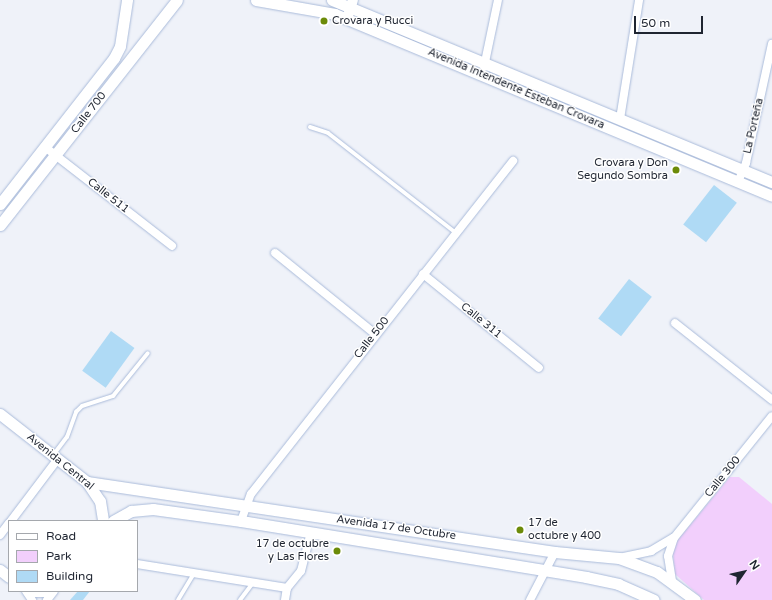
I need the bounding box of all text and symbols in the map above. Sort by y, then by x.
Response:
scale bar [636,8,705,34]
place label: Crovara y Rucci [332,14,413,28]
marker: Crovara y Rucci [319,16,329,26]
text: 50 m [641,16,670,30]
street label: Avenida Intendente Esteban Crovara [426,46,606,132]
street label: Calle 700 [69,90,109,136]
street label: La Porteña [741,97,767,155]
place label: Crovara y Don Segundo Sombra [577,157,668,183]
marker: Crovara y Don Segundo Sombra [671,165,681,175]
street label: Calle 511 [85,176,131,216]
street label: Calle 311 [458,300,504,342]
street label: Calle 500 [352,315,392,361]
street label: Avenida Central [24,431,96,493]
street label: Calle 300 [702,454,744,500]
street label: Avenida 17 de Octubre [335,513,457,543]
place label: 17 de octubre y 400 [528,517,601,543]
legend [8,520,138,592]
marker: 17 de octubre y 400 [515,525,525,535]
text: Road [46,529,76,543]
place label: 17 de octubre y Las Flores [256,538,329,564]
marker: 17 de octubre y Las Flores [332,546,342,556]
text: Park [46,549,72,563]
north arrow [724,552,764,592]
text: N [747,558,762,572]
text: Building [46,569,93,583]

